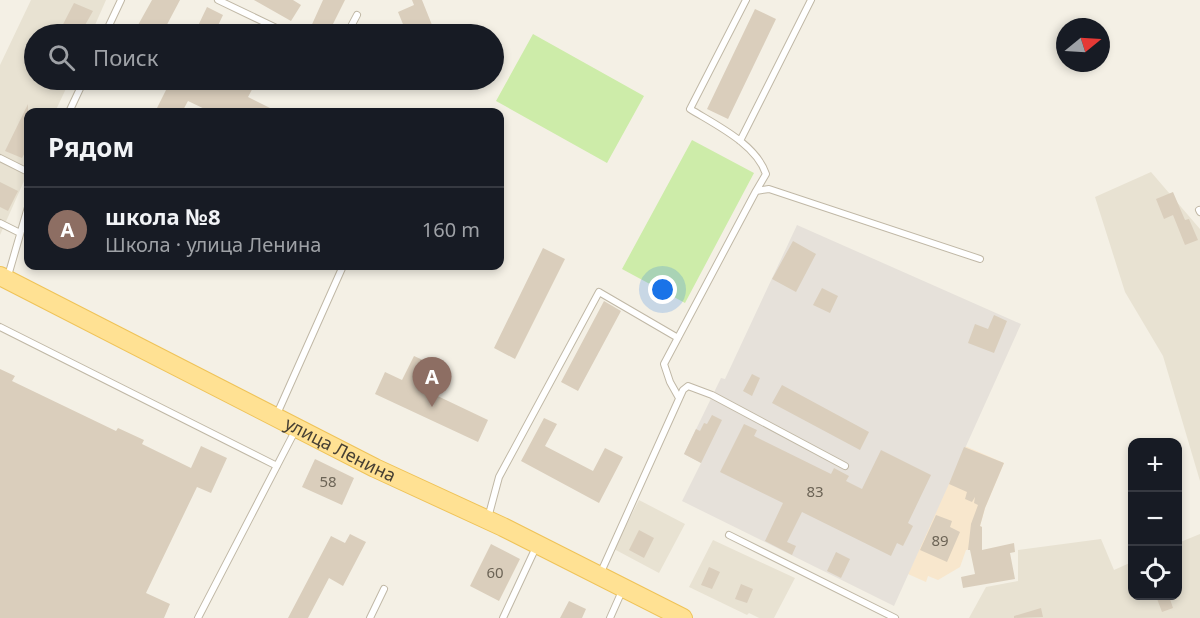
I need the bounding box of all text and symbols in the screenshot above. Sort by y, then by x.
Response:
north arrow [1056,18,1110,72]
search box [24,24,504,90]
icon: search [45,41,78,74]
text: Поиск [93,42,158,72]
text: Рядом [48,129,134,165]
text: школа №8 [105,201,220,231]
text: A [61,216,74,243]
text: 160 m [422,216,480,243]
text: Школа · улица Ленина [105,231,321,258]
your location [648,275,677,304]
pin: A [412,358,452,407]
street label: улица Ленина [281,411,400,487]
map controls [1128,438,1182,600]
button: + [1128,438,1182,492]
house number: 58 [319,471,337,491]
house number: 83 [806,481,824,501]
button: − [1128,492,1182,546]
house number: 89 [931,530,949,550]
button: locate [1128,546,1182,600]
house number: 60 [486,562,504,582]

